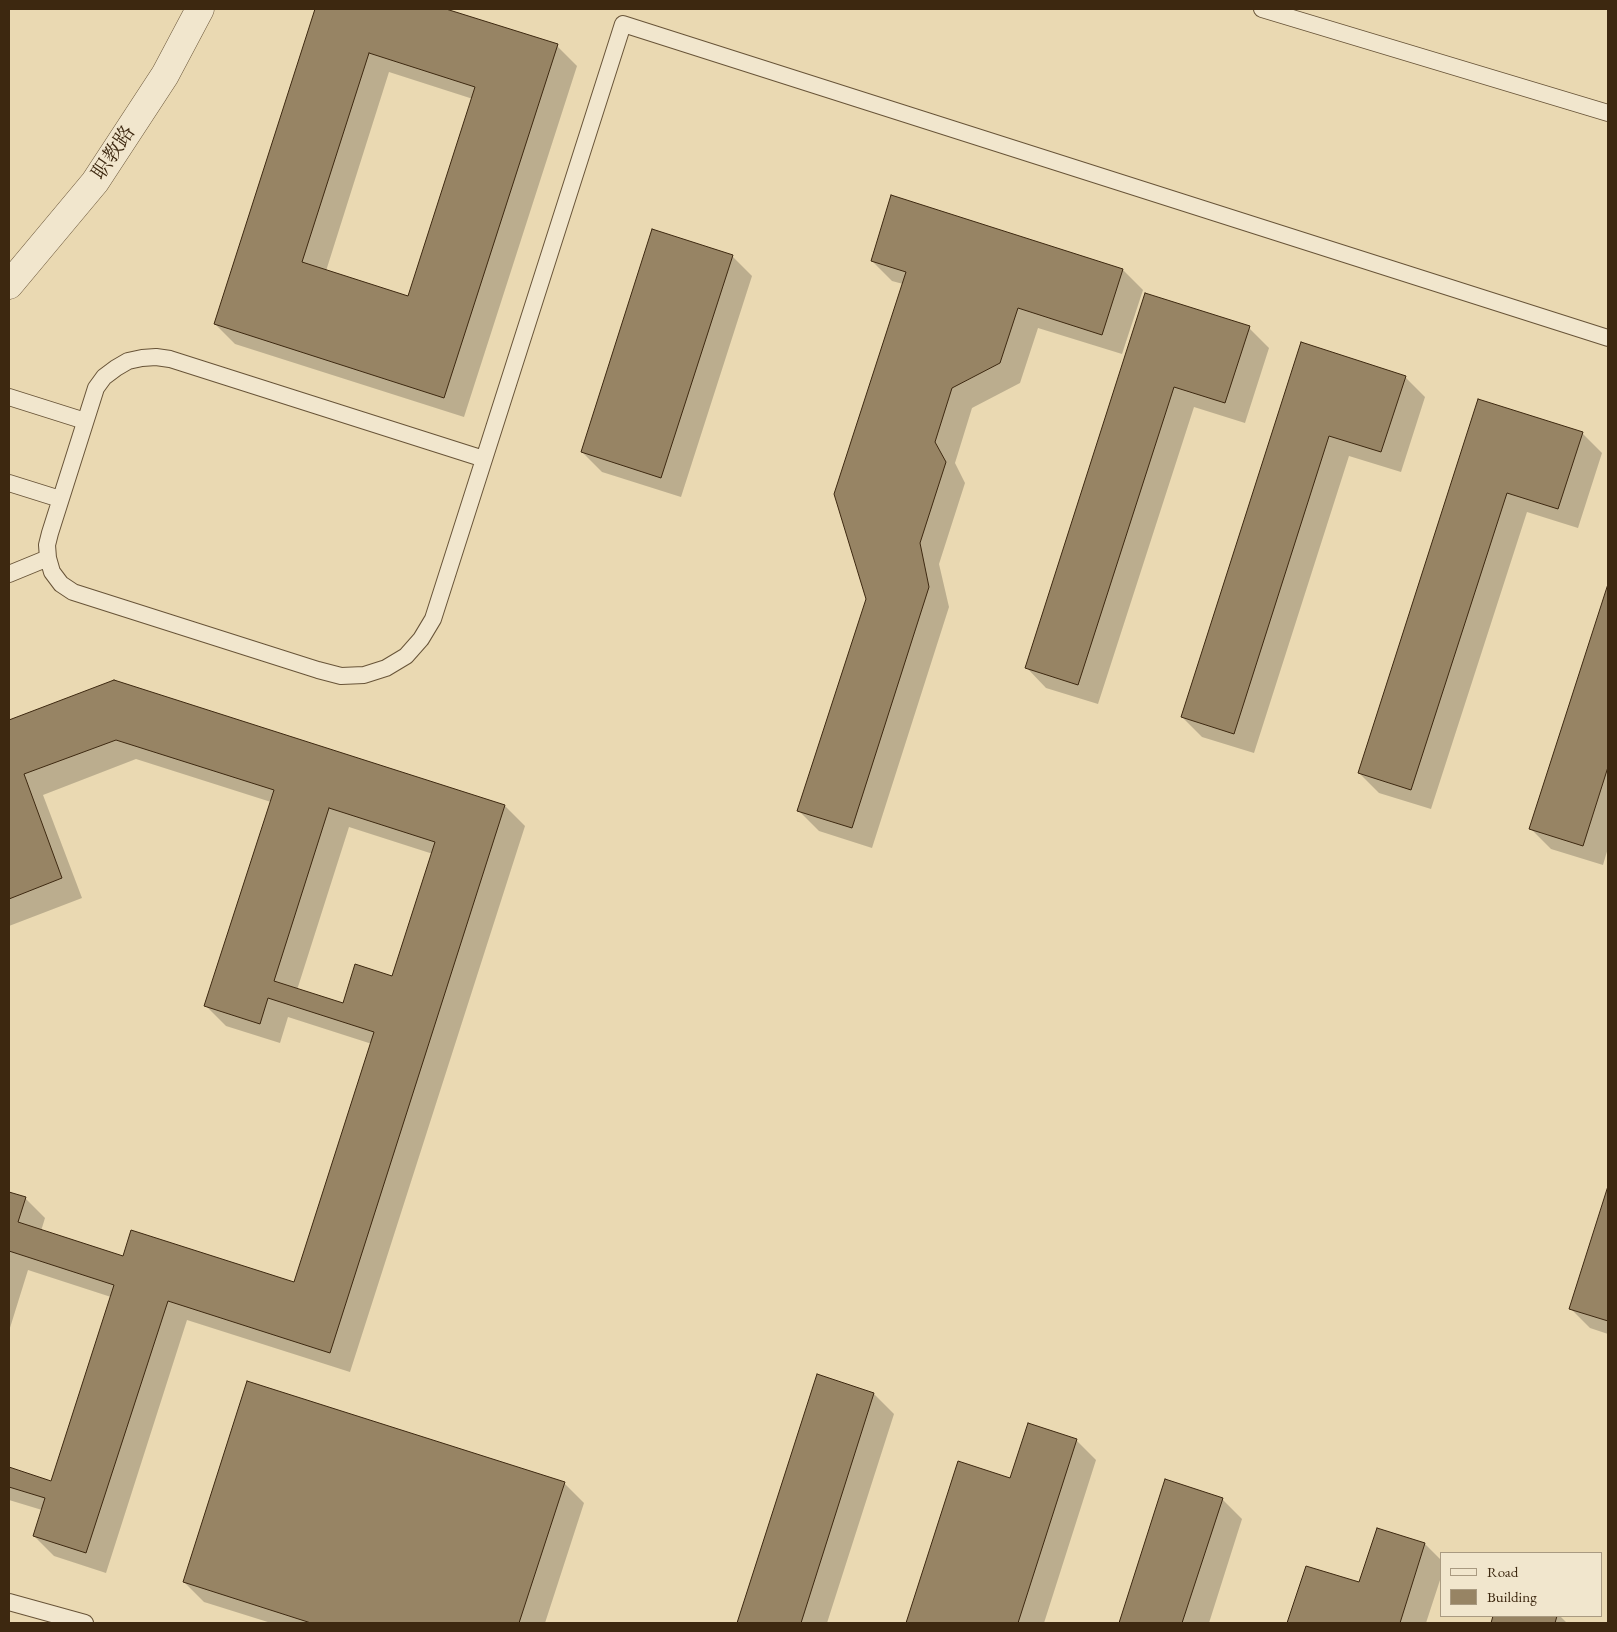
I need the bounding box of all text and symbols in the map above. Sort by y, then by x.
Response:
street label: 职教路 [87,121,141,185]
legend [1440,1552,1602,1617]
text: Road [1487,1562,1518,1581]
text: Building [1487,1587,1537,1606]

